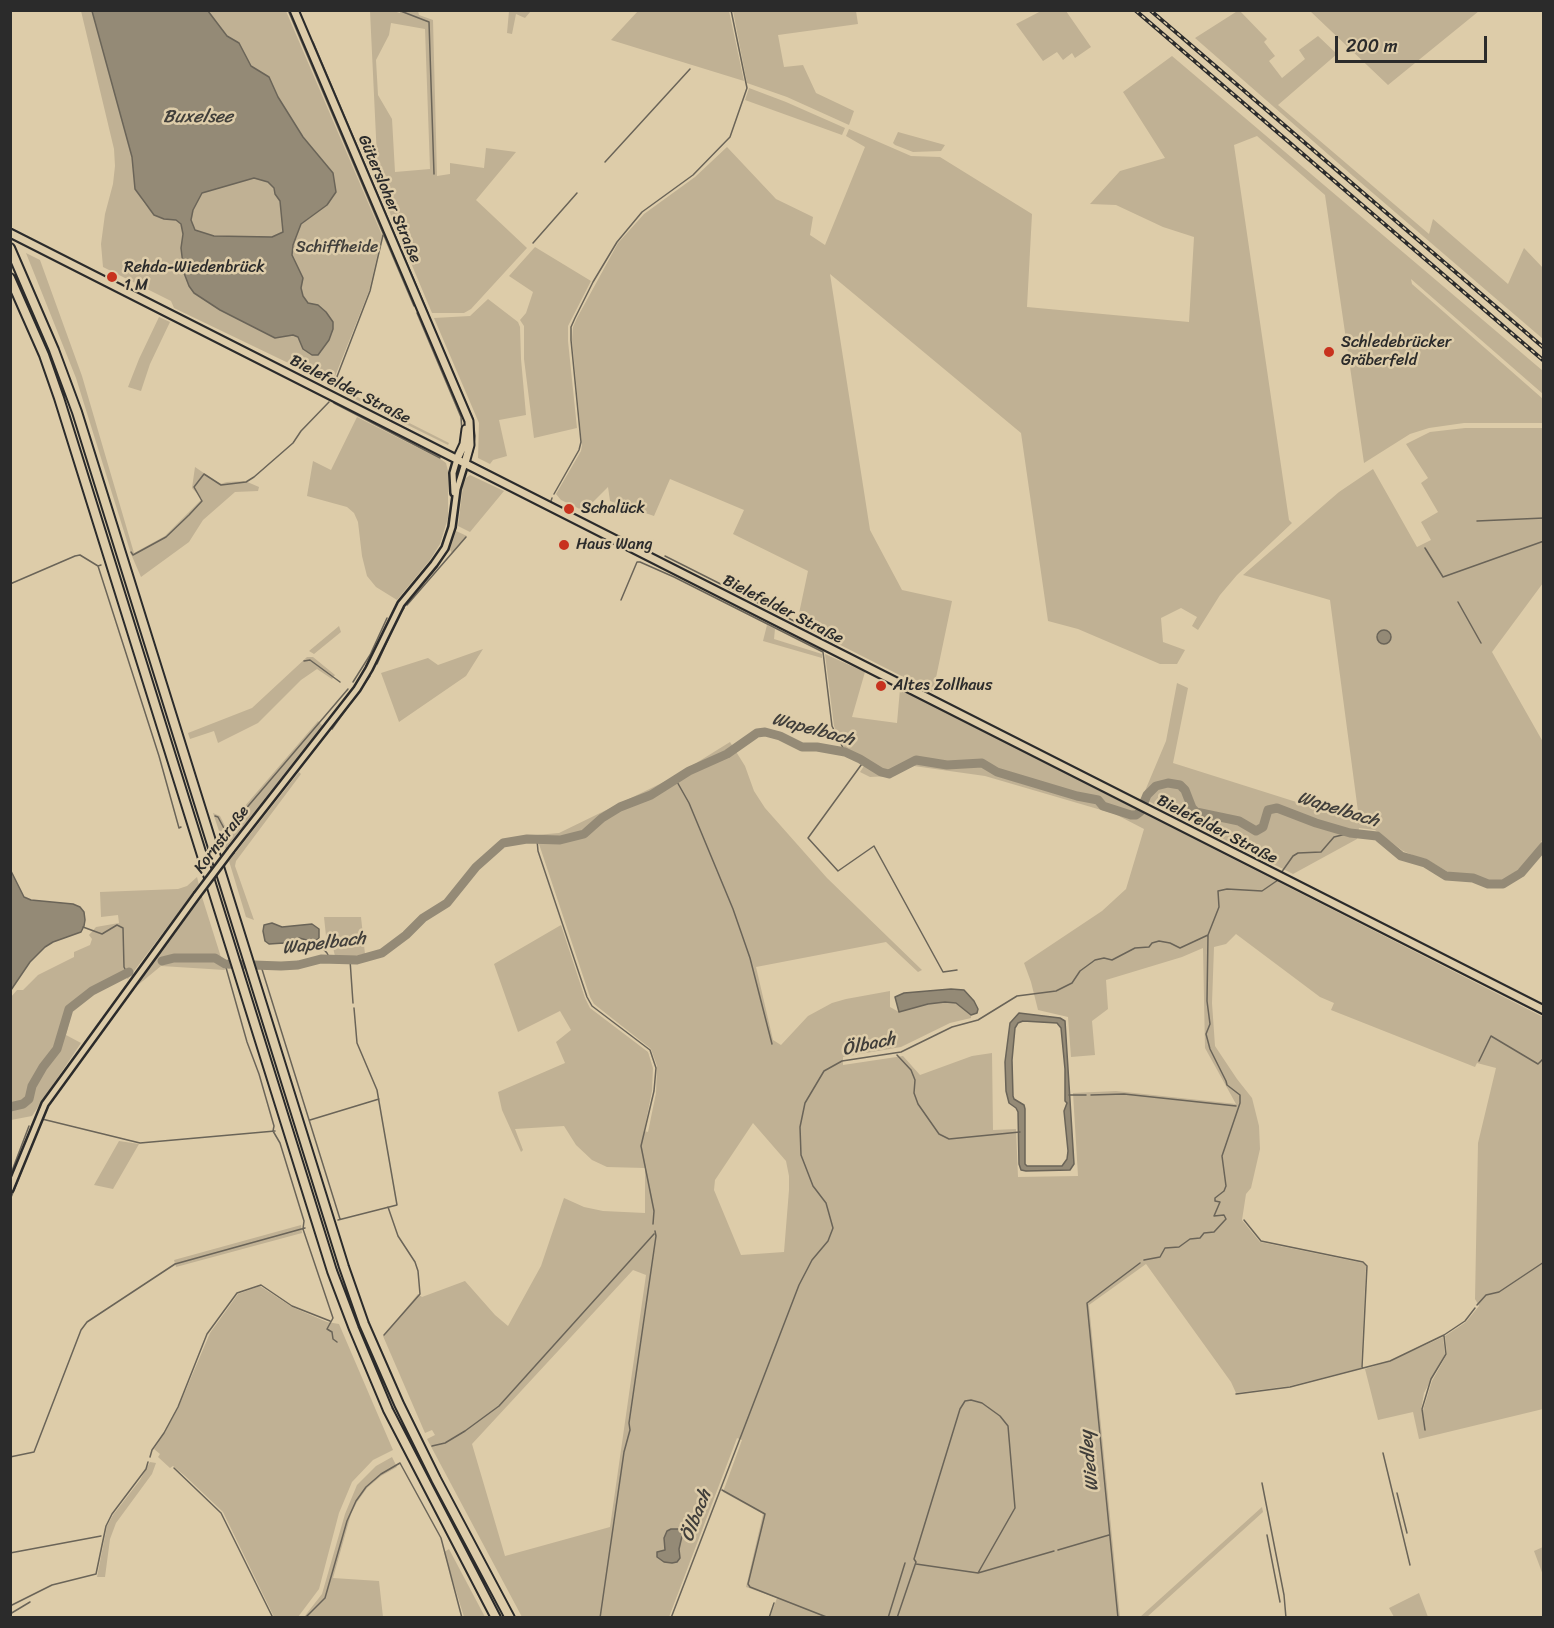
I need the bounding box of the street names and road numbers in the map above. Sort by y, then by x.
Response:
street label: Gütersloher Straße [353,132,425,266]
street label: Bielefelder Straße [286,351,414,429]
street label: Bielefelder Straße [719,571,847,649]
street label: Bielefelder Straße [1153,791,1281,869]
street label: Kornstraße [190,802,254,878]

